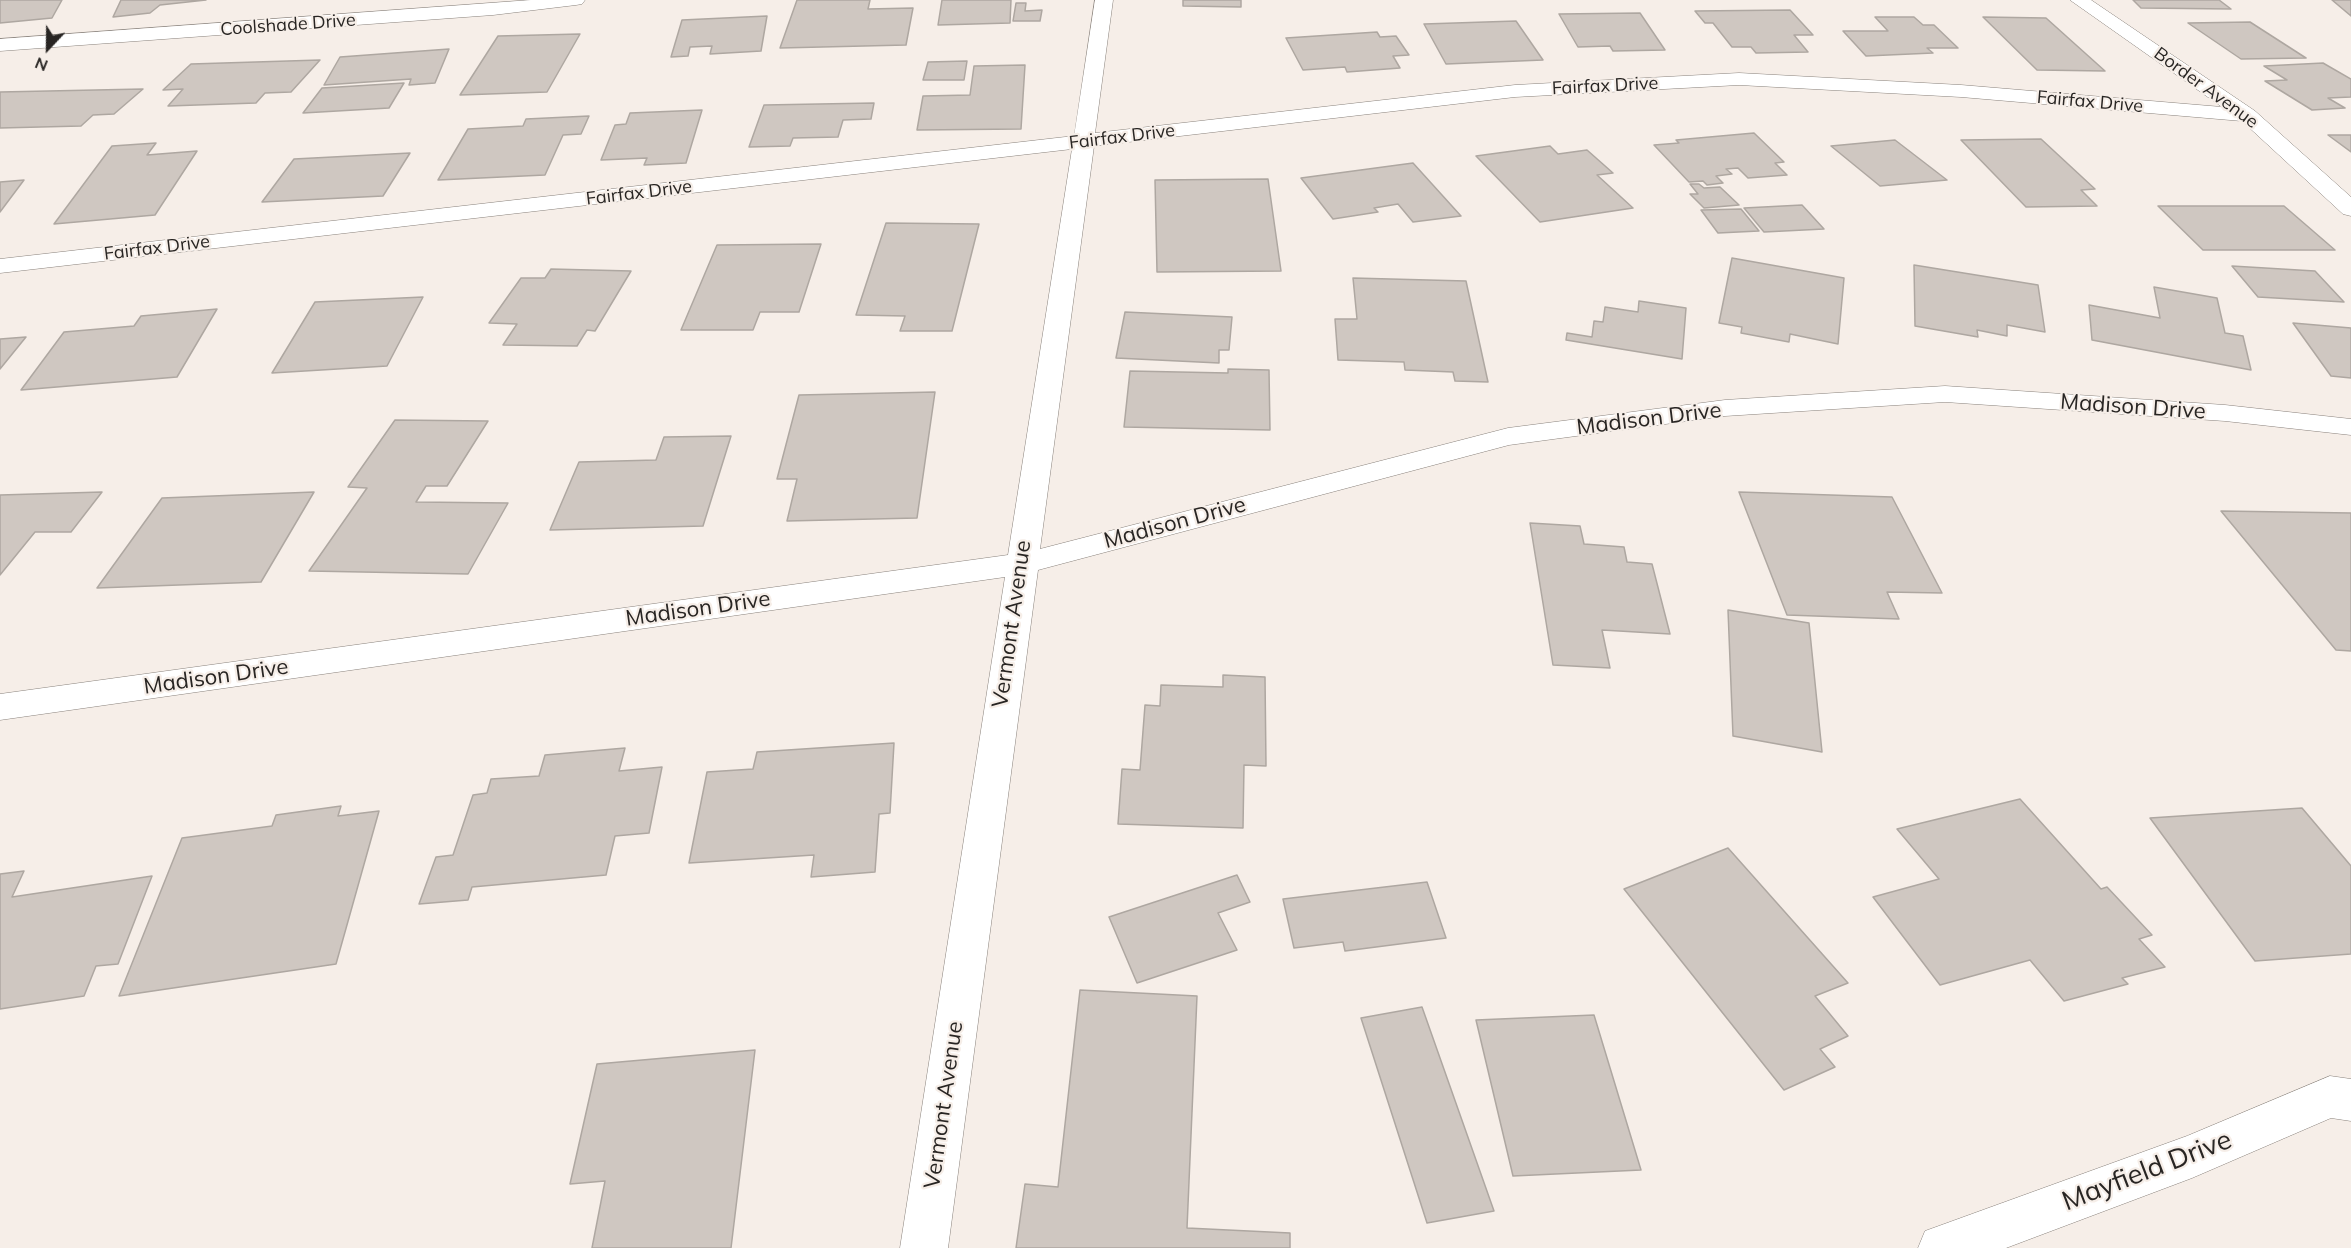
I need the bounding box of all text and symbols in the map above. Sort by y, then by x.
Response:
street label: Coolshade Drive [220,9,356,41]
north arrow [18,18,78,78]
street label: Border Avenue [2150,43,2262,133]
text: N [32,53,51,76]
street label: Fairfax Drive [1551,72,1659,100]
street label: Fairfax Drive [2036,87,2144,117]
street label: Fairfax Drive [1068,120,1176,154]
street label: Fairfax Drive [585,176,693,210]
street label: Fairfax Drive [103,231,211,265]
street label: Madison Drive [2059,389,2207,425]
street label: Madison Drive [1575,397,1723,441]
street label: Madison Drive [1101,491,1249,555]
street label: Vermont Avenue [987,539,1037,709]
street label: Madison Drive [624,586,772,632]
street label: Madison Drive [142,654,290,700]
street label: Vermont Avenue [919,1020,969,1190]
street label: Mayfield Drive [2058,1124,2236,1218]

